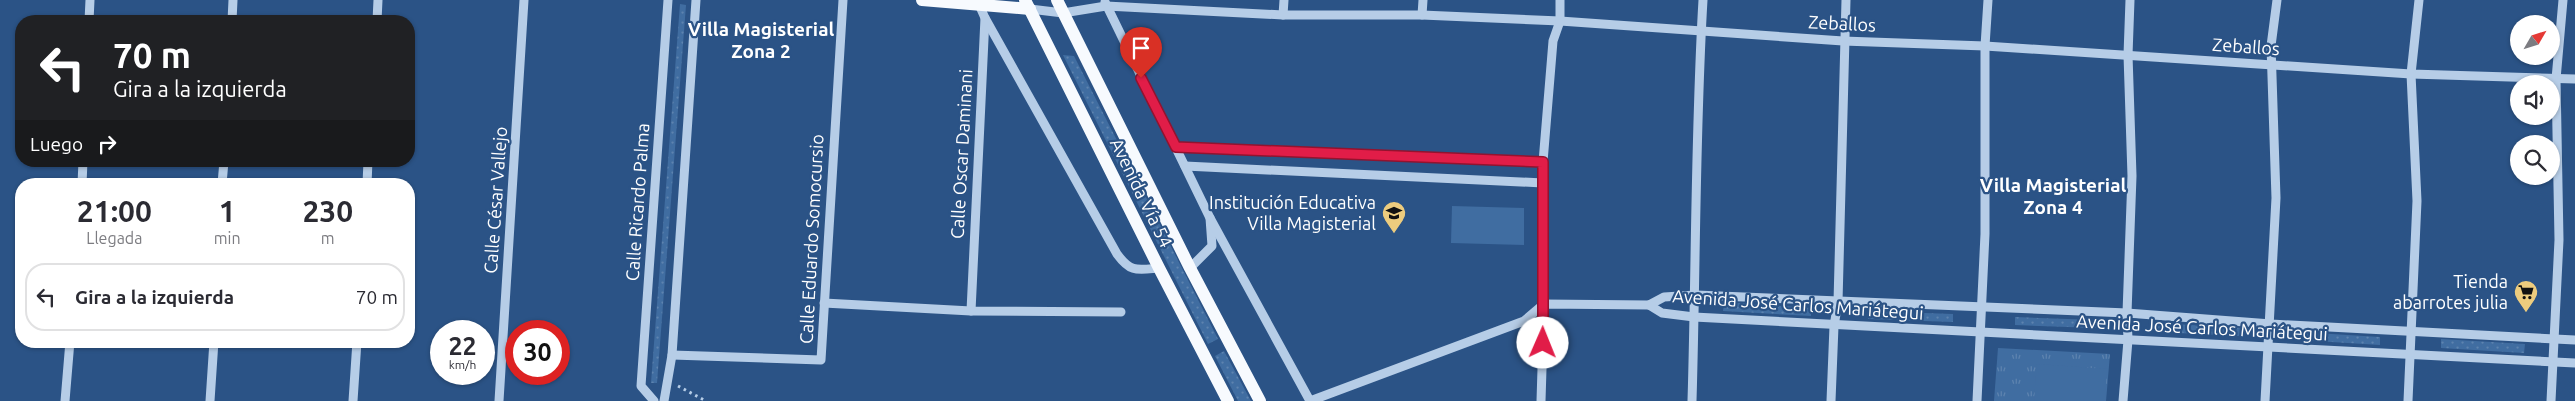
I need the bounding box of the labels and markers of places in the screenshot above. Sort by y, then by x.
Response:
pin [1120,27,1162,78]
place label: Institución Educativa Villa Magisterial [1209,192,1376,233]
school or university icon: Institución Educativa Villa Magisterial [1381,200,1407,234]
place label: Tienda abarrotes julia [2393,271,2508,312]
supermarket icon: Tienda abarrotes julia [2513,279,2539,313]

